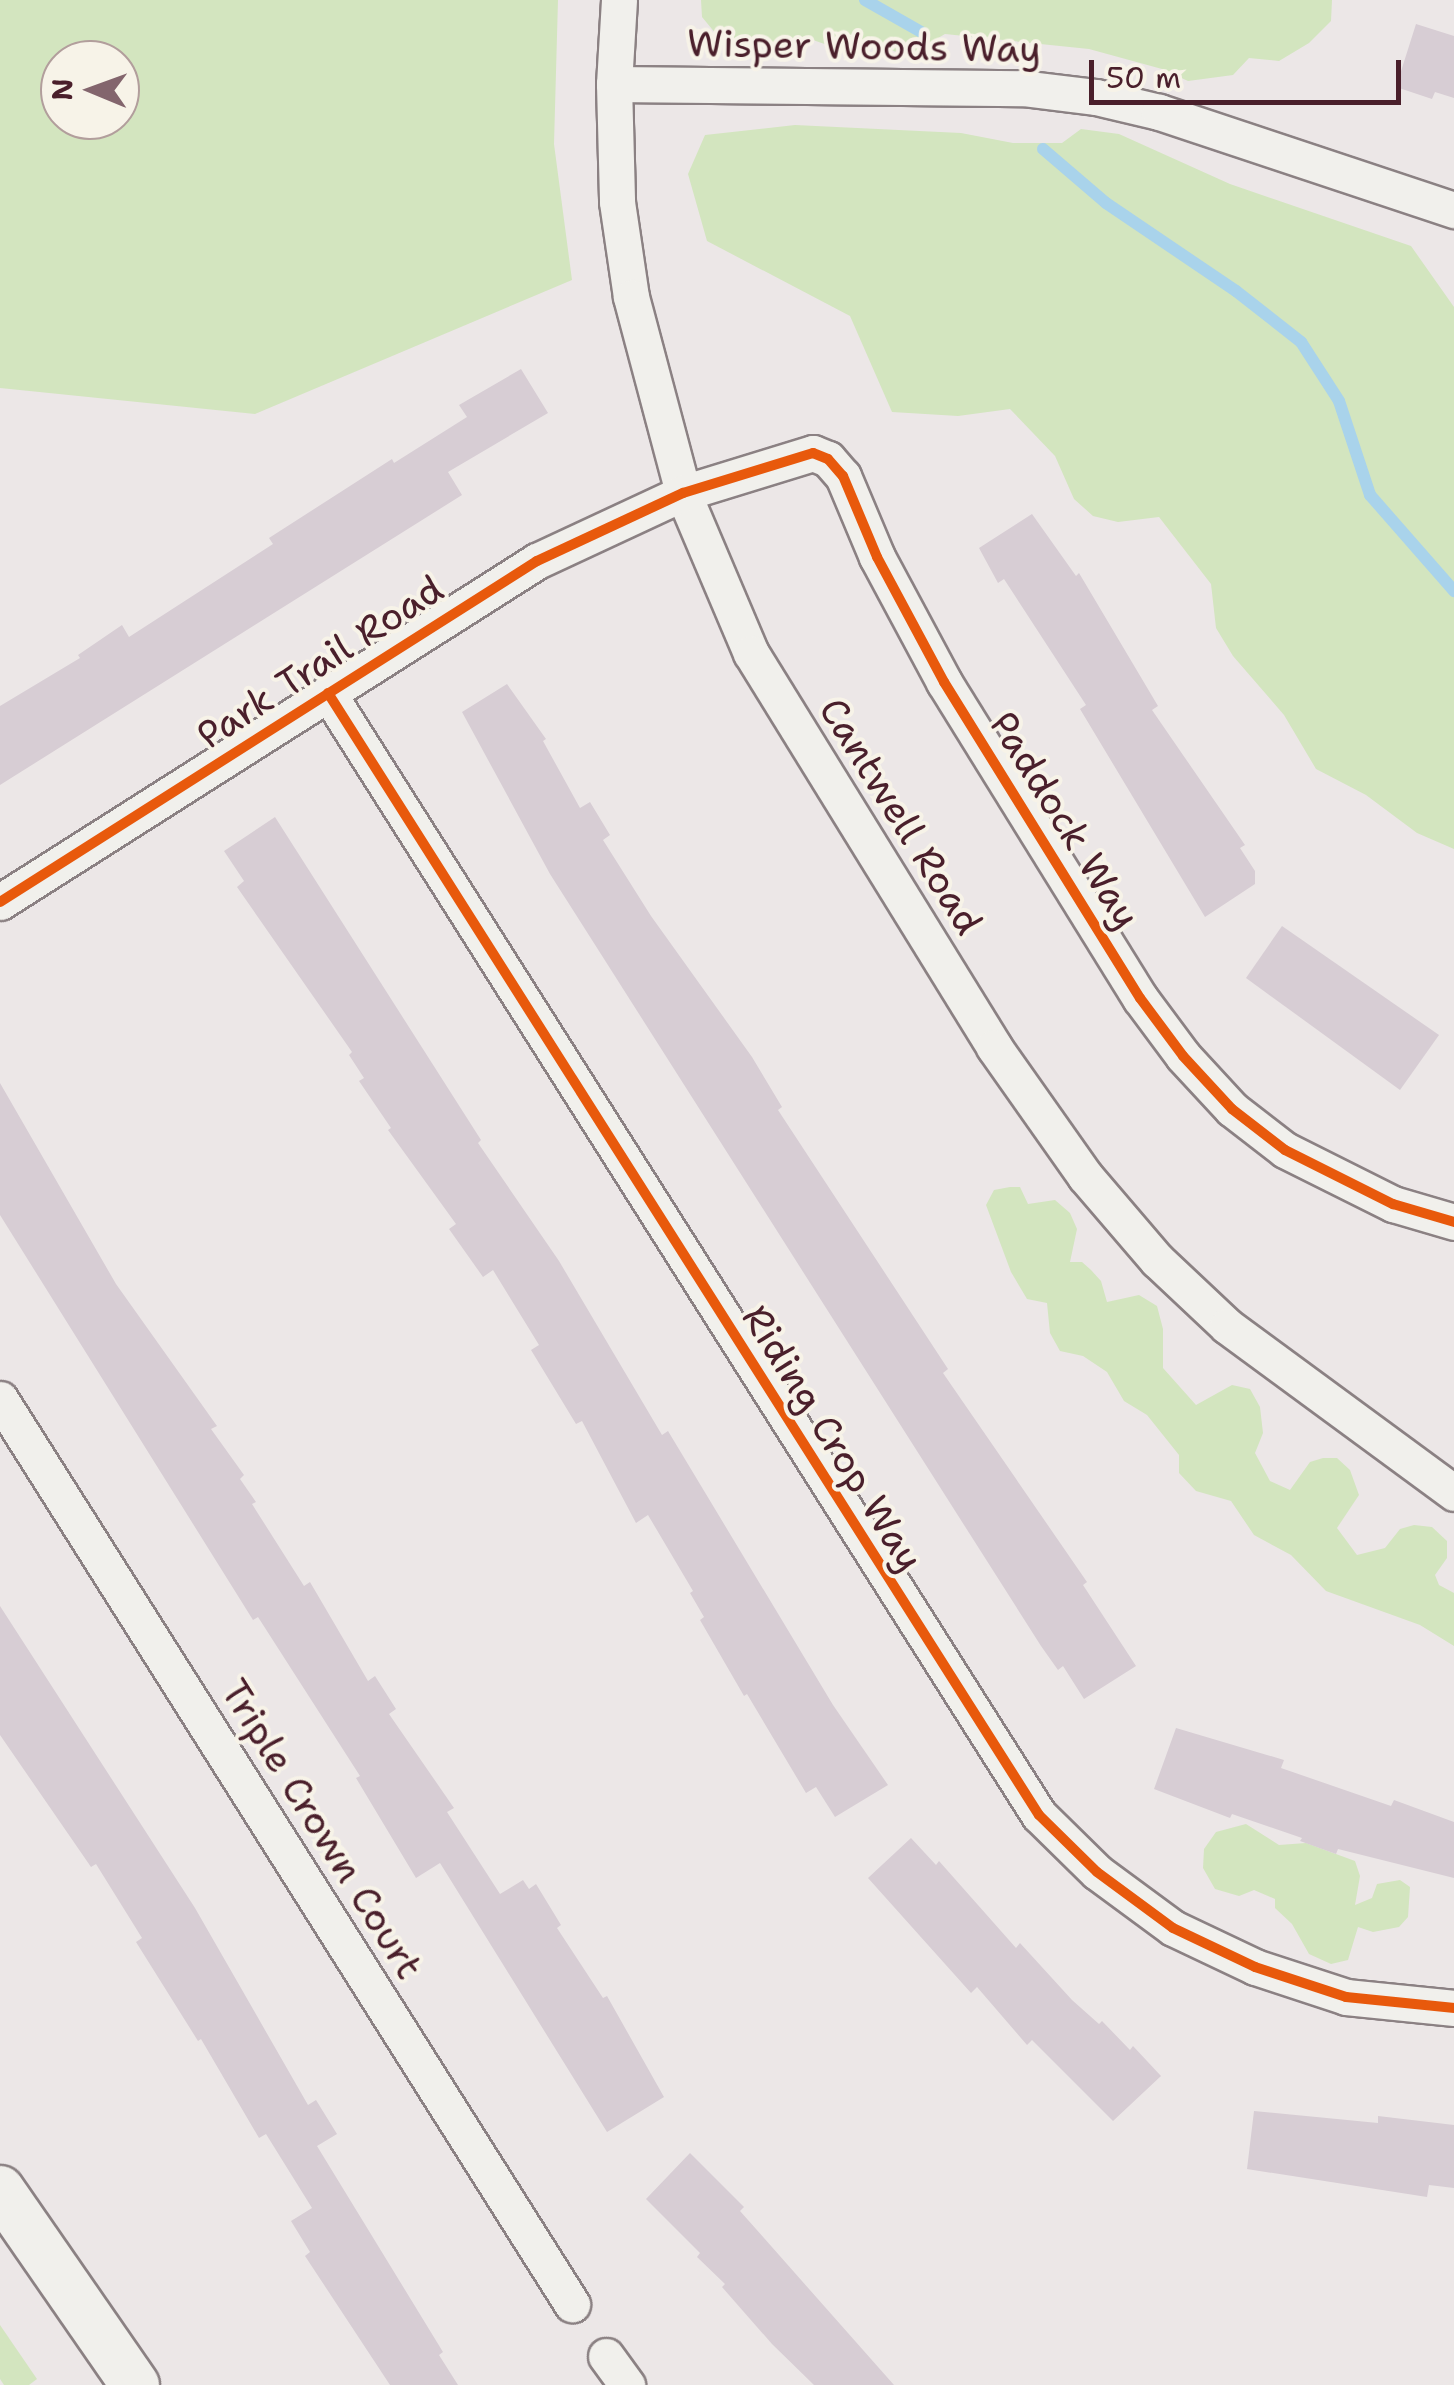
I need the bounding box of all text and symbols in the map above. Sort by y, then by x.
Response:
street label: Wisper Woods Way [686,20,1042,72]
north arrow [40,40,140,140]
scale bar [1094,40,1406,102]
text: 50 m [1106,57,1181,98]
text: N [43,78,81,101]
street label: Park Trail Road [189,566,451,758]
street label: Cantwell Road [810,689,992,943]
street label: Paddock Way [980,703,1150,937]
street label: Riding Crop Way [733,1297,933,1579]
street label: Triple Crown Court [211,1671,433,1987]

